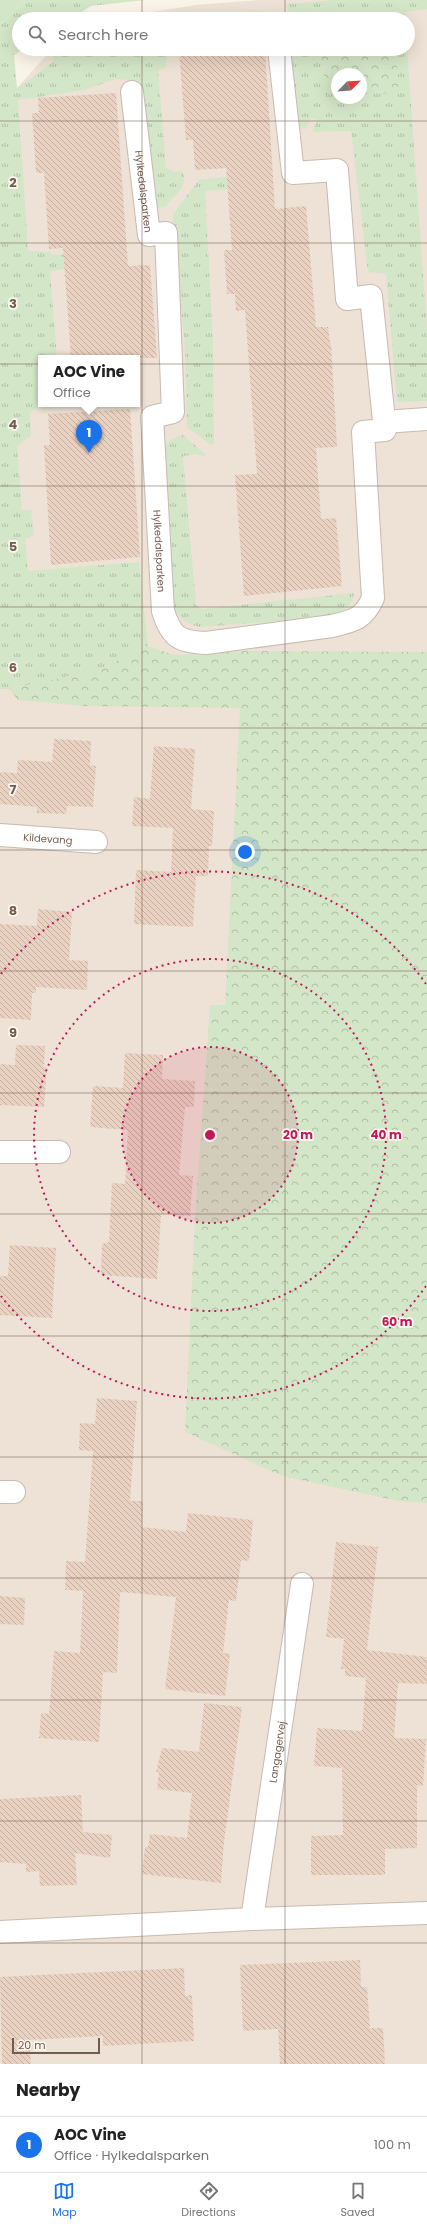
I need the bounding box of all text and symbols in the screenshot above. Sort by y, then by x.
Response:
search box [12,12,415,56]
icon: search [26,23,48,45]
text: Search here [58,24,148,45]
north arrow [331,68,367,104]
street label: Hylkedalsparken [131,149,156,233]
text: 2 [9,173,17,192]
text: 3 [9,294,17,313]
popup [38,355,140,407]
text: AOC Vine [53,361,125,382]
text: Office [53,383,91,402]
text: 4 [9,415,18,434]
pin: 1 [76,420,102,453]
street label: Hylkedalsparken [149,509,169,593]
text: 5 [9,537,17,556]
text: 6 [9,658,17,677]
text: 7 [10,780,17,799]
street label: Kildevang [23,830,73,848]
your location [235,842,255,862]
text: 8 [9,901,17,920]
text: 9 [9,1023,17,1042]
text: 20 m [283,1126,313,1143]
text: 40 m [370,1126,402,1143]
centre of rings [203,1128,217,1142]
text: 60 m [382,1313,413,1330]
street label: Langagervej [265,1720,289,1784]
scale bar [12,2036,100,2055]
text: 20 m [18,2037,46,2053]
text: Nearby [16,2078,80,2102]
text: AOC Vine [54,2124,126,2145]
text: 1 [27,2135,31,2154]
text: 100 m [374,2135,411,2154]
text: Office · Hylkedalsparken [54,2146,209,2165]
tab: Map [52,2180,77,2221]
tab: Directions [181,2180,236,2221]
tab: Saved [340,2180,375,2221]

